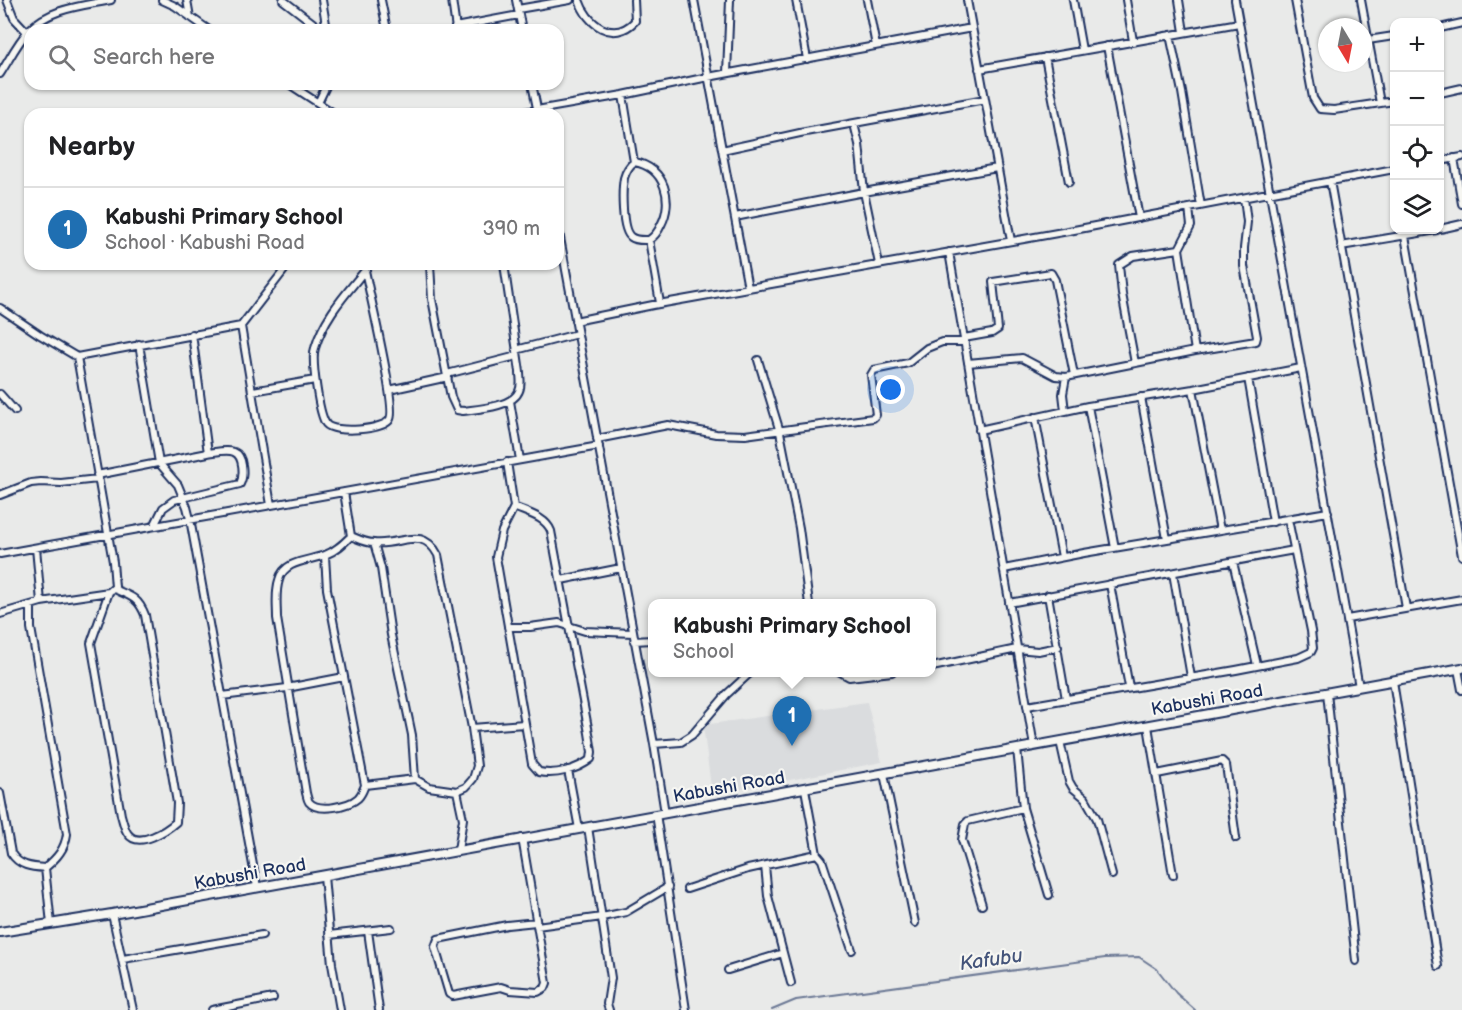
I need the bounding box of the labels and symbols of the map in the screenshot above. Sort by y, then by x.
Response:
north arrow [1318,18,1372,72]
your location [876,375,905,404]
street label: Kabushi Road [1150,680,1264,720]
pin: 1 [772,696,812,746]
street label: Kabushi Road [672,767,786,807]
street label: Kabushi Road [193,854,307,894]
water label: Kafubu [958,944,1024,976]

